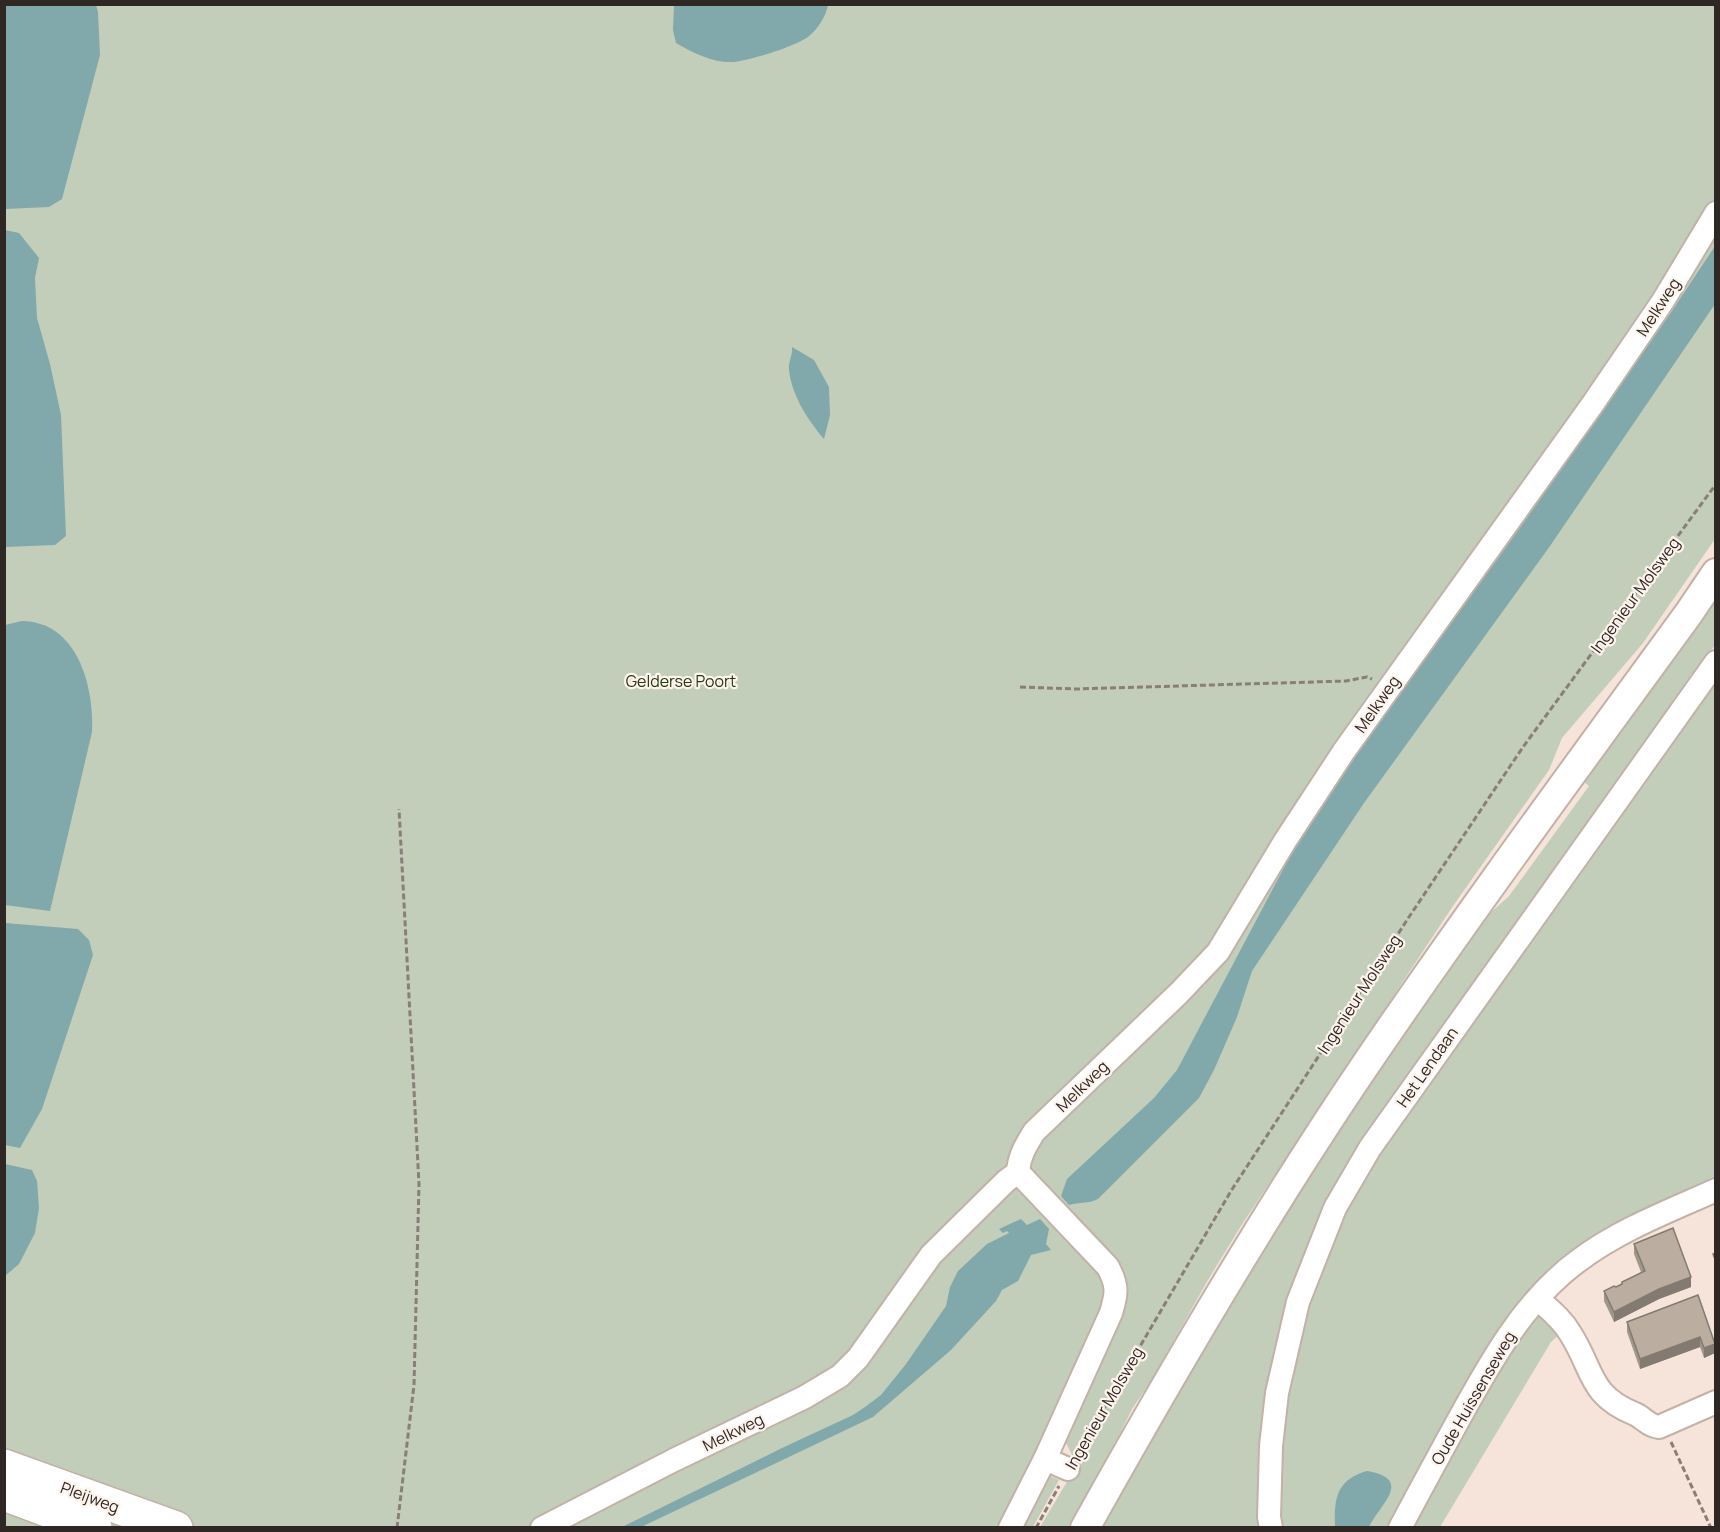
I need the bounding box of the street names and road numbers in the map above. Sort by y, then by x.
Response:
street label: Melkweg [1631,274,1685,340]
street label: Ingenieur Molsweg [1585,533,1685,657]
street label: Melkweg [1349,671,1405,737]
street label: Ingenieur Molsweg [1312,930,1406,1058]
street label: Het Lendaan [1391,1022,1463,1112]
street label: Melkweg [1051,1055,1113,1117]
street label: Oude Huissenseweg [1426,1327,1520,1469]
street label: Ingenieur Molsweg [1060,1343,1148,1473]
street label: Melkweg [699,1408,767,1456]
street label: Pleijweg [57,1476,123,1518]

